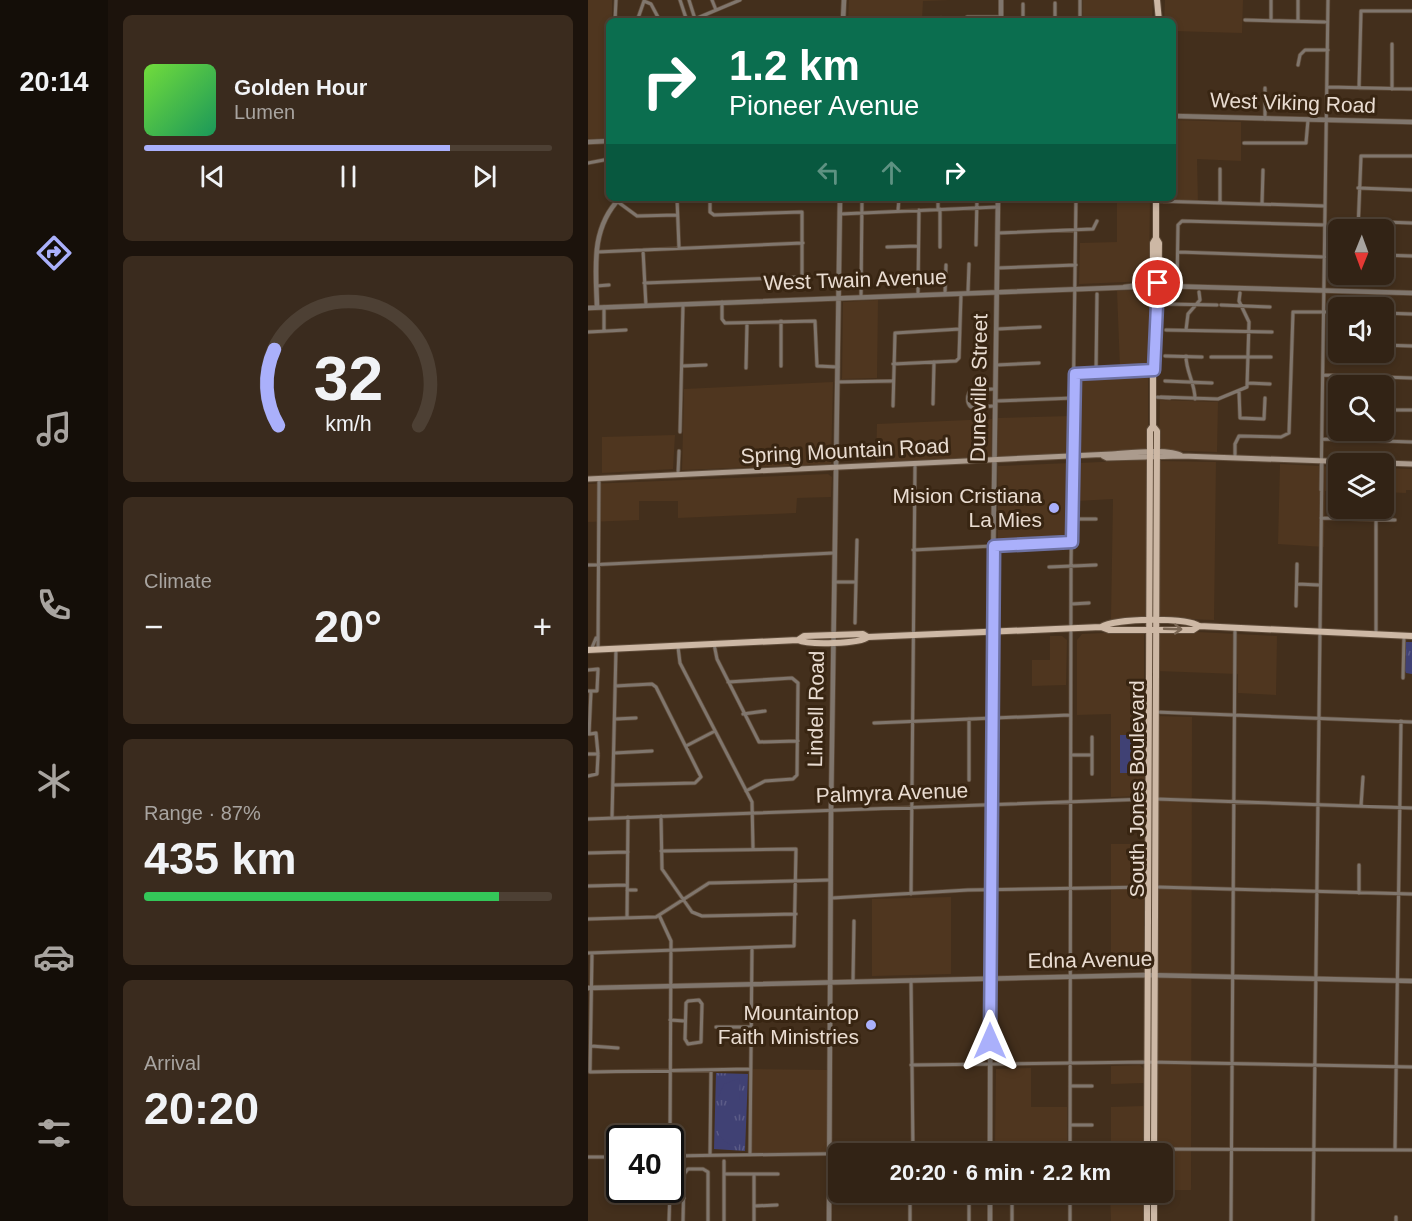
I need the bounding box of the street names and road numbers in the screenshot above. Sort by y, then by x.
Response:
street label: West Viking Road [1210,88,1376,117]
street label: West Twain Avenue [763,265,947,294]
street label: Duneville Street [966,314,991,462]
street label: Spring Mountain Road [740,434,950,467]
street label: Lindell Road [803,650,828,768]
street label: South Jones Boulevard [1125,680,1148,898]
street label: Palmyra Avenue [815,778,969,807]
street label: Edna Avenue [1028,947,1152,972]

